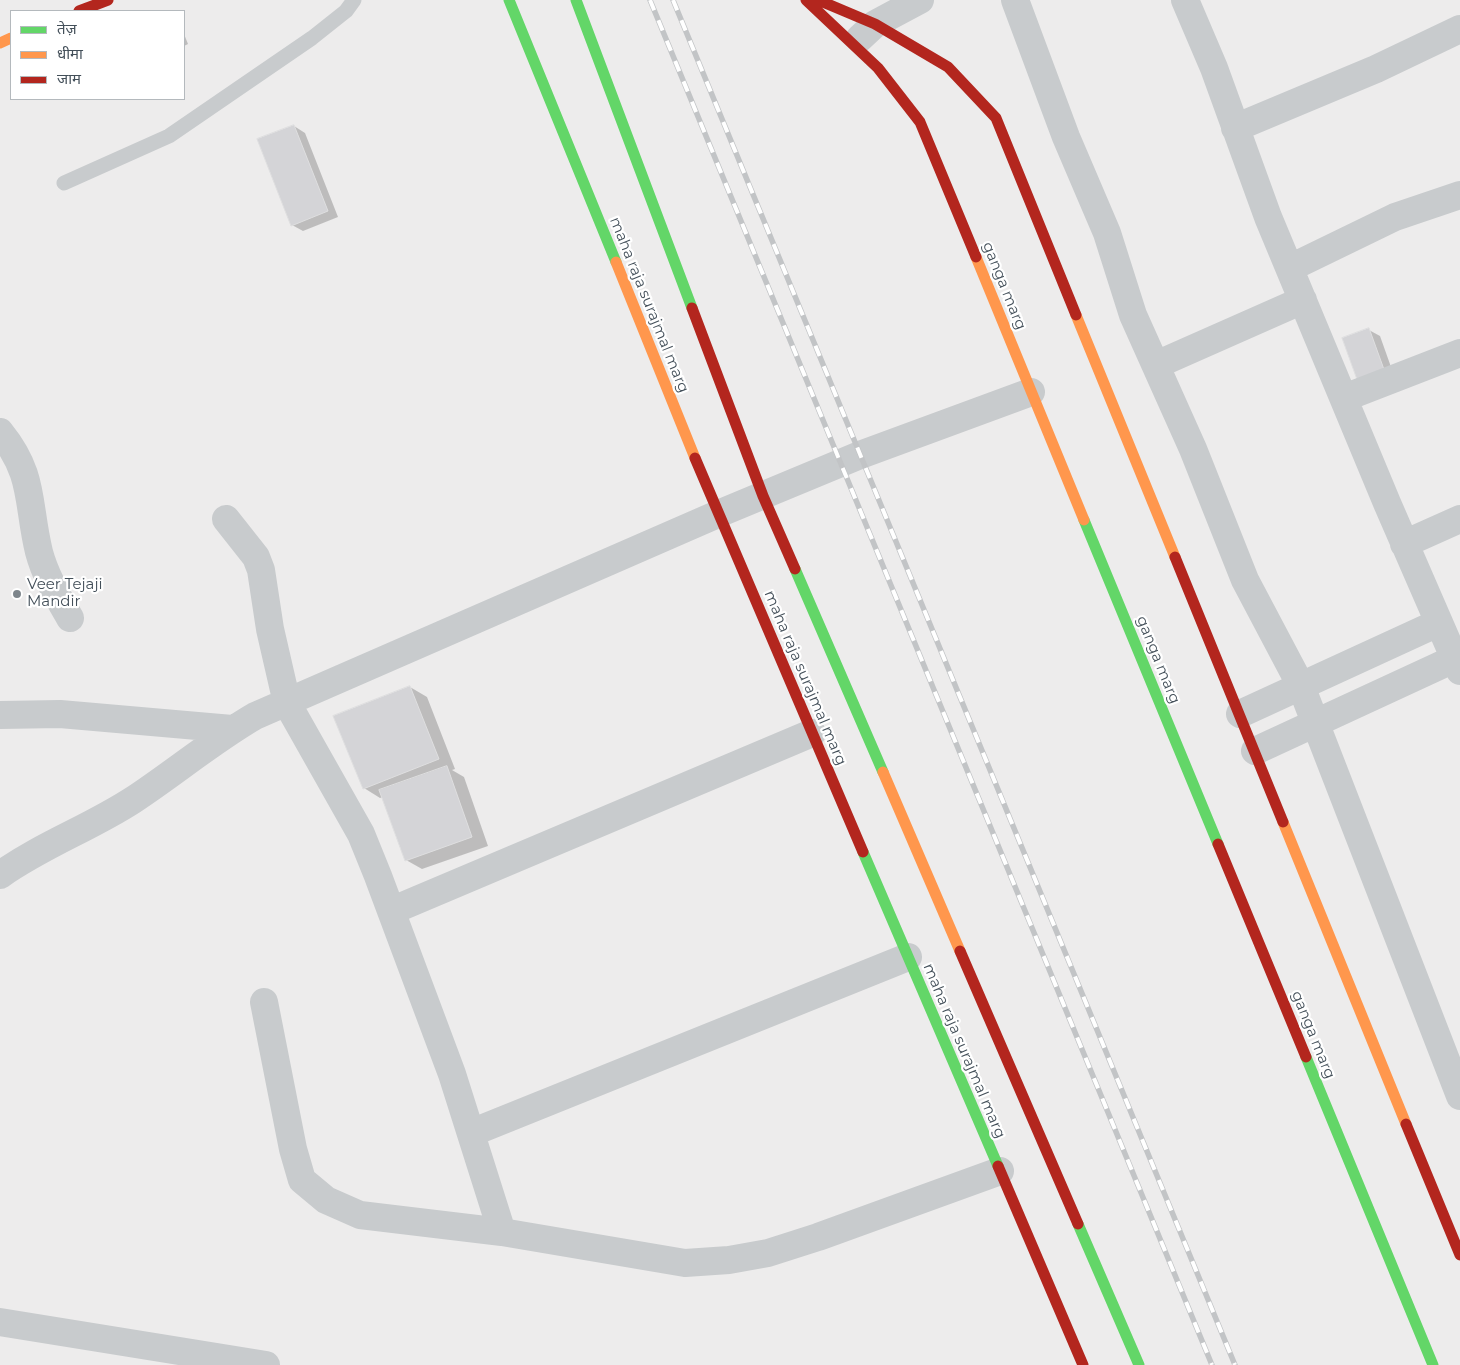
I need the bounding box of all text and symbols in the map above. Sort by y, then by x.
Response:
legend [10,10,185,100]
text: तेज़ [57,19,77,38]
text: धीमा [57,44,83,63]
text: जाम [57,69,81,88]
street label: maha raja surajmal marg [605,214,693,396]
street label: ganga marg [978,239,1030,333]
place label: Veer Tejaji Mandir [27,576,103,611]
marker: Veer Tejaji Mandir [11,588,23,600]
street label: maha raja surajmal marg [760,588,850,768]
street label: ganga marg [1132,613,1184,707]
street label: maha raja surajmal marg [919,961,1009,1141]
street label: ganga marg [1287,988,1339,1082]

